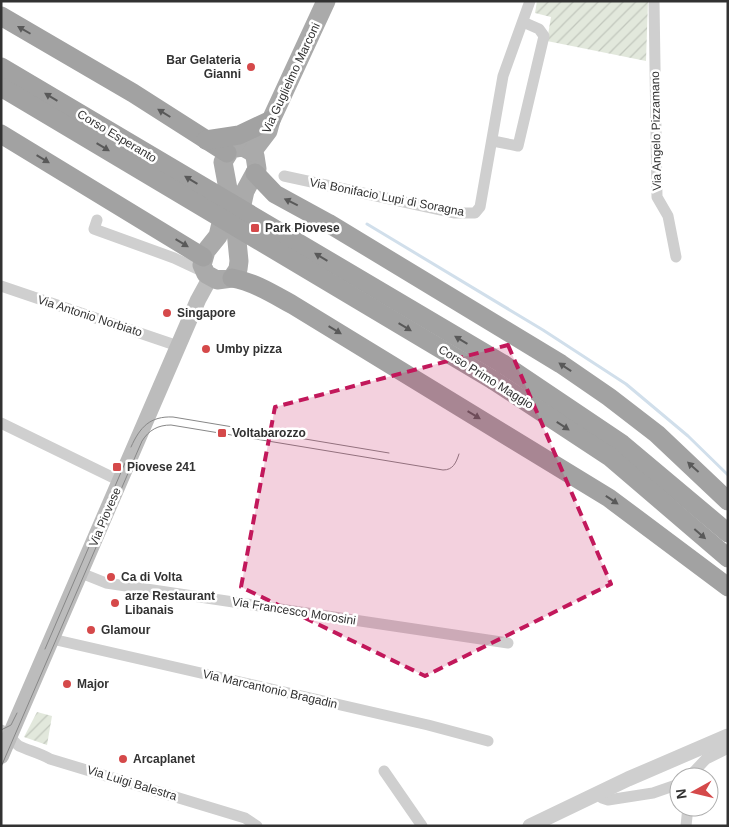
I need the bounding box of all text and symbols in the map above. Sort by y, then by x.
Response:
street label: Via Guglielmo Marconi [259,20,323,136]
one-way arrow [18,25,31,34]
place label: Bar Gelateria Gianni [166,53,241,81]
marker: Bar Gelateria Gianni [245,61,257,73]
street label: Via Angelo Pizzamano [648,71,664,191]
one-way arrow [45,92,58,101]
street label: Corso Esperanto [75,107,159,165]
one-way arrow [157,108,171,117]
one-way arrow [97,143,110,152]
one-way arrow [36,155,49,164]
one-way arrow [184,175,197,184]
street label: Via Bonifacio Lupi di Soragna [308,175,466,219]
one-way arrow [283,198,298,206]
place label: Park Piovese [265,221,340,235]
marker: Park Piovese [249,222,261,234]
one-way arrow [176,239,189,248]
one-way arrow [315,252,328,261]
street label: Via Antonio Norbiato [36,292,144,340]
place label: Singapore [177,306,236,320]
marker: Singapore [161,307,173,319]
one-way arrow [398,323,411,332]
one-way arrow [328,326,341,335]
one-way arrow [455,335,468,344]
place label: Umby pizza [216,342,282,356]
street label: Corso Primo Maggio [436,342,536,412]
marker: Umby pizza [200,343,212,355]
one-way arrow [559,362,572,372]
one-way arrow [467,410,480,419]
one-way arrow [556,421,569,431]
place label: Voltabarozzo [232,426,306,440]
marker: Voltabarozzo [216,427,228,439]
place label: Piovese 241 [127,460,196,474]
marker: Piovese 241 [111,461,123,473]
one-way arrow [688,461,700,473]
street label: Via Piovese [86,485,124,549]
one-way arrow [605,495,619,505]
one-way arrow [693,528,706,539]
place label: Ca di Volta [121,570,182,584]
marker: Ca di Volta [105,571,117,583]
place label: arze Restaurant Libanais [125,589,215,617]
street label: Via Francesco Morosini [231,594,357,628]
marker: arze Restaurant Libanais [109,597,121,609]
place label: Glamour [101,623,151,637]
marker: Glamour [85,624,97,636]
street label: Via Marcantonio Bragadin [201,667,339,711]
place label: Major [77,677,109,691]
marker: Major [61,678,73,690]
place label: Arcaplanet [133,752,195,766]
marker: Arcaplanet [117,753,129,765]
street label: Via Luigi Balestra [85,763,179,803]
north arrow [669,767,719,817]
text: N [672,788,690,800]

